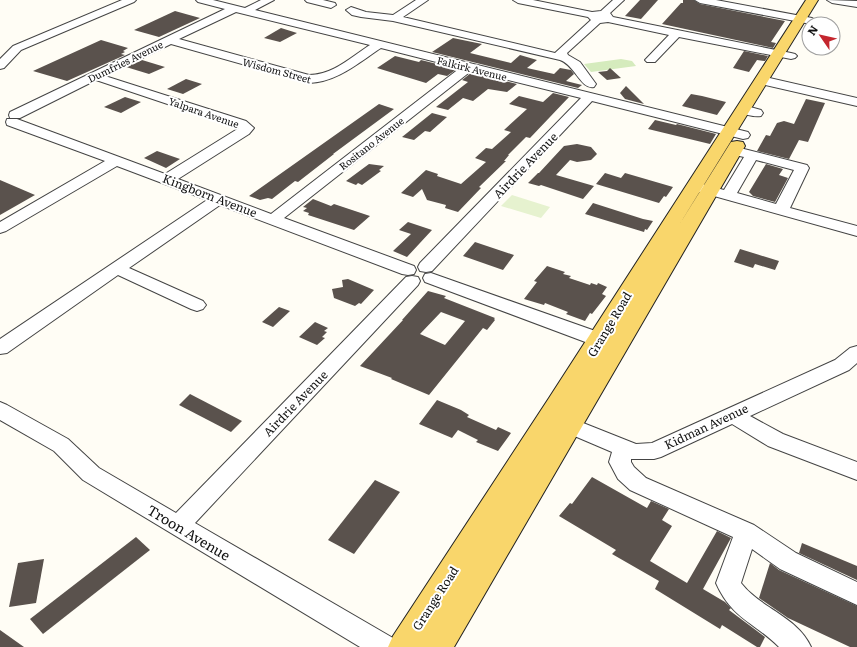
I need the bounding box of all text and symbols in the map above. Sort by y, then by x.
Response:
north arrow [801,16,841,56]
text: N [803,22,821,38]
street label: Dumfries Avenue [85,36,165,86]
street label: Falkirk Avenue [435,52,509,84]
street label: Wisdom Street [241,54,313,86]
street label: Yalpara Avenue [167,93,241,131]
street label: Rositano Avenue [335,113,407,173]
street label: Airdrie Avenue [489,128,561,202]
street label: Kingborn Avenue [160,169,260,221]
street label: Grange Road [582,287,636,360]
street label: Airdrie Avenue [259,366,331,440]
street label: Kidman Avenue [661,399,751,453]
street label: Troon Avenue [144,499,234,565]
street label: Grange Road [408,562,463,634]

